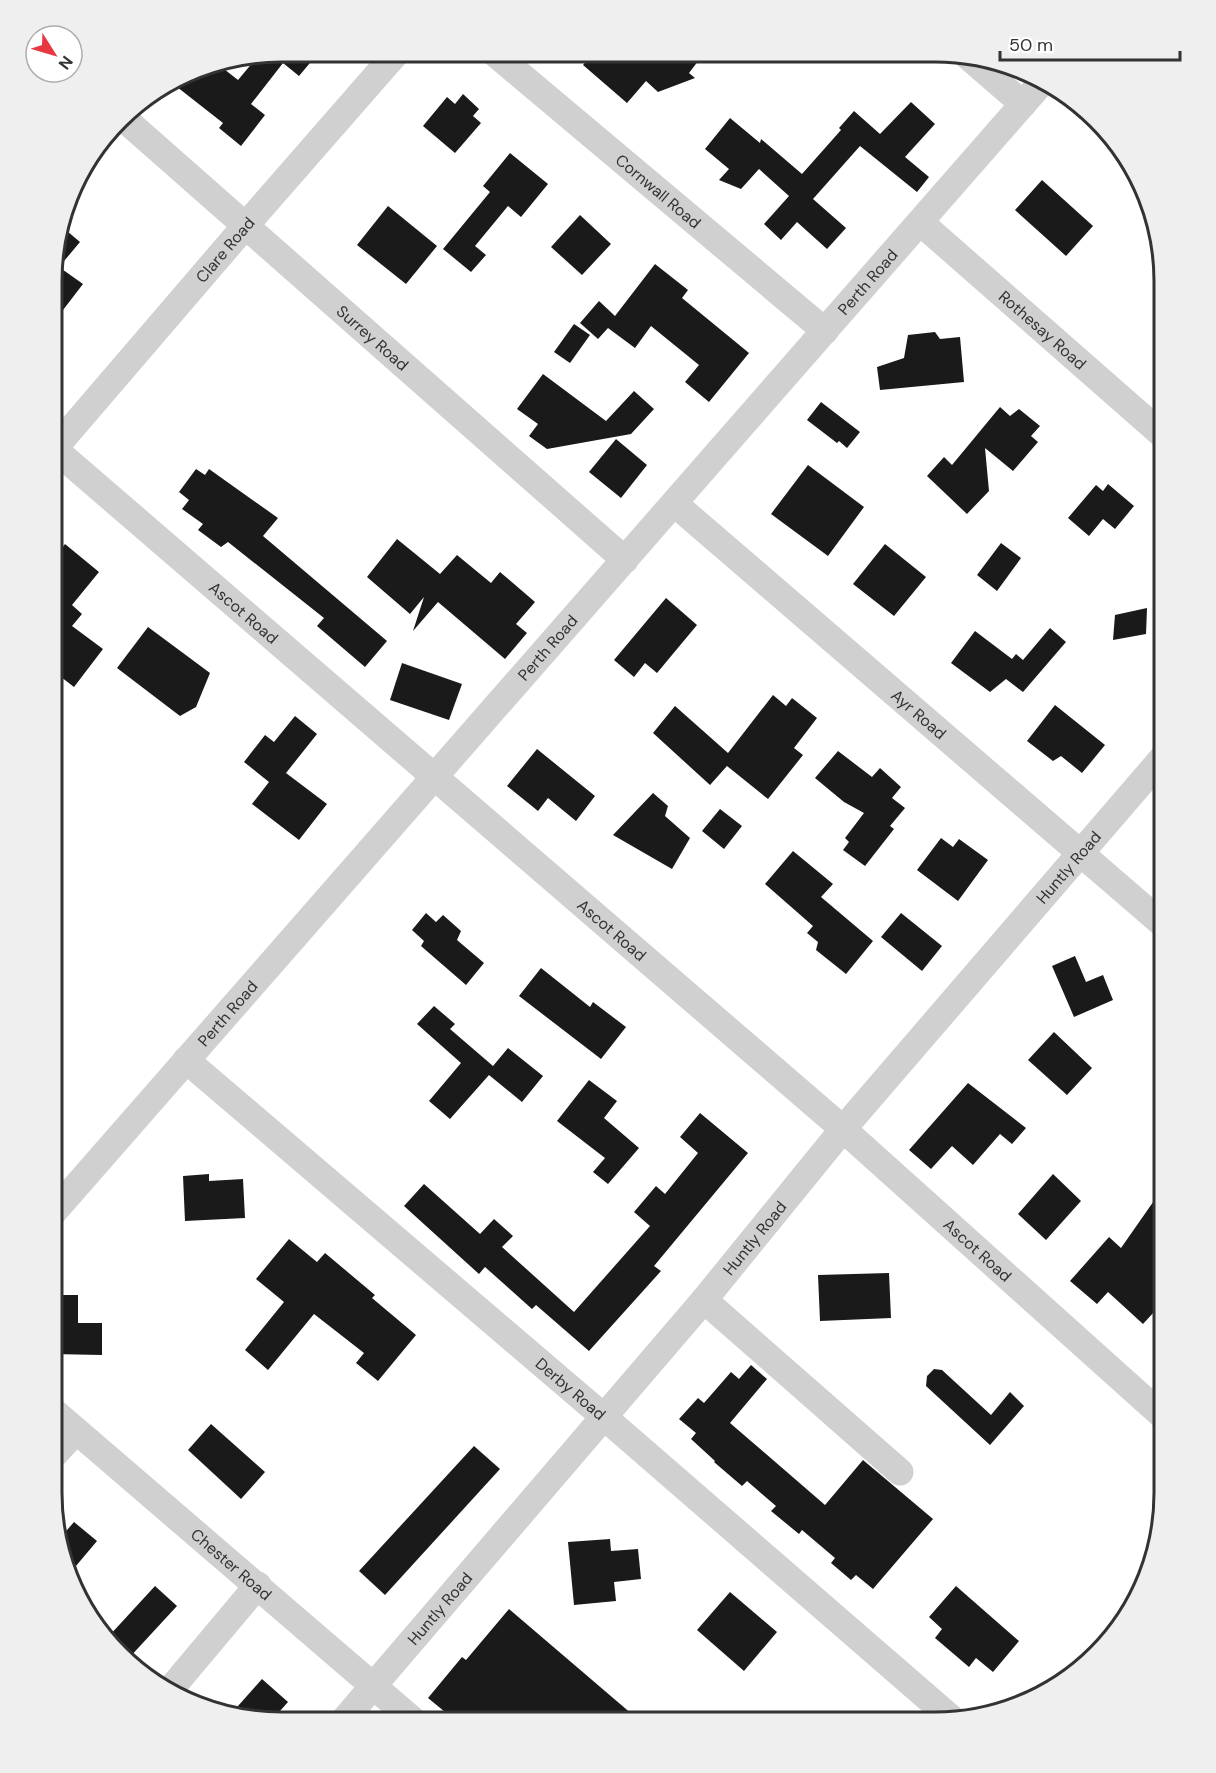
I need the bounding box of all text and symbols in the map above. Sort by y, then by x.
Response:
north arrow [24,24,84,84]
scale bar [1000,24,1180,62]
text: 50 m [1009,33,1053,57]
text: N [54,52,77,74]
street label: Cornwall Road [611,149,705,233]
street label: Clare Road [191,213,259,287]
street label: Perth Road [833,245,902,319]
street label: Rothesay Road [994,286,1091,374]
street label: Surrey Road [332,301,413,375]
street label: Ascot Road [205,577,283,649]
street label: Perth Road [513,611,582,685]
street label: Ayr Road [887,685,951,744]
street label: Huntly Road [1032,827,1106,908]
street label: Ascot Road [573,895,651,966]
street label: Perth Road [193,976,262,1051]
street label: Huntly Road [718,1197,791,1280]
street label: Ascot Road [939,1214,1016,1286]
street label: Derby Road [531,1353,610,1425]
street label: Chester Road [186,1524,276,1605]
street label: Huntly Road [403,1568,477,1650]

